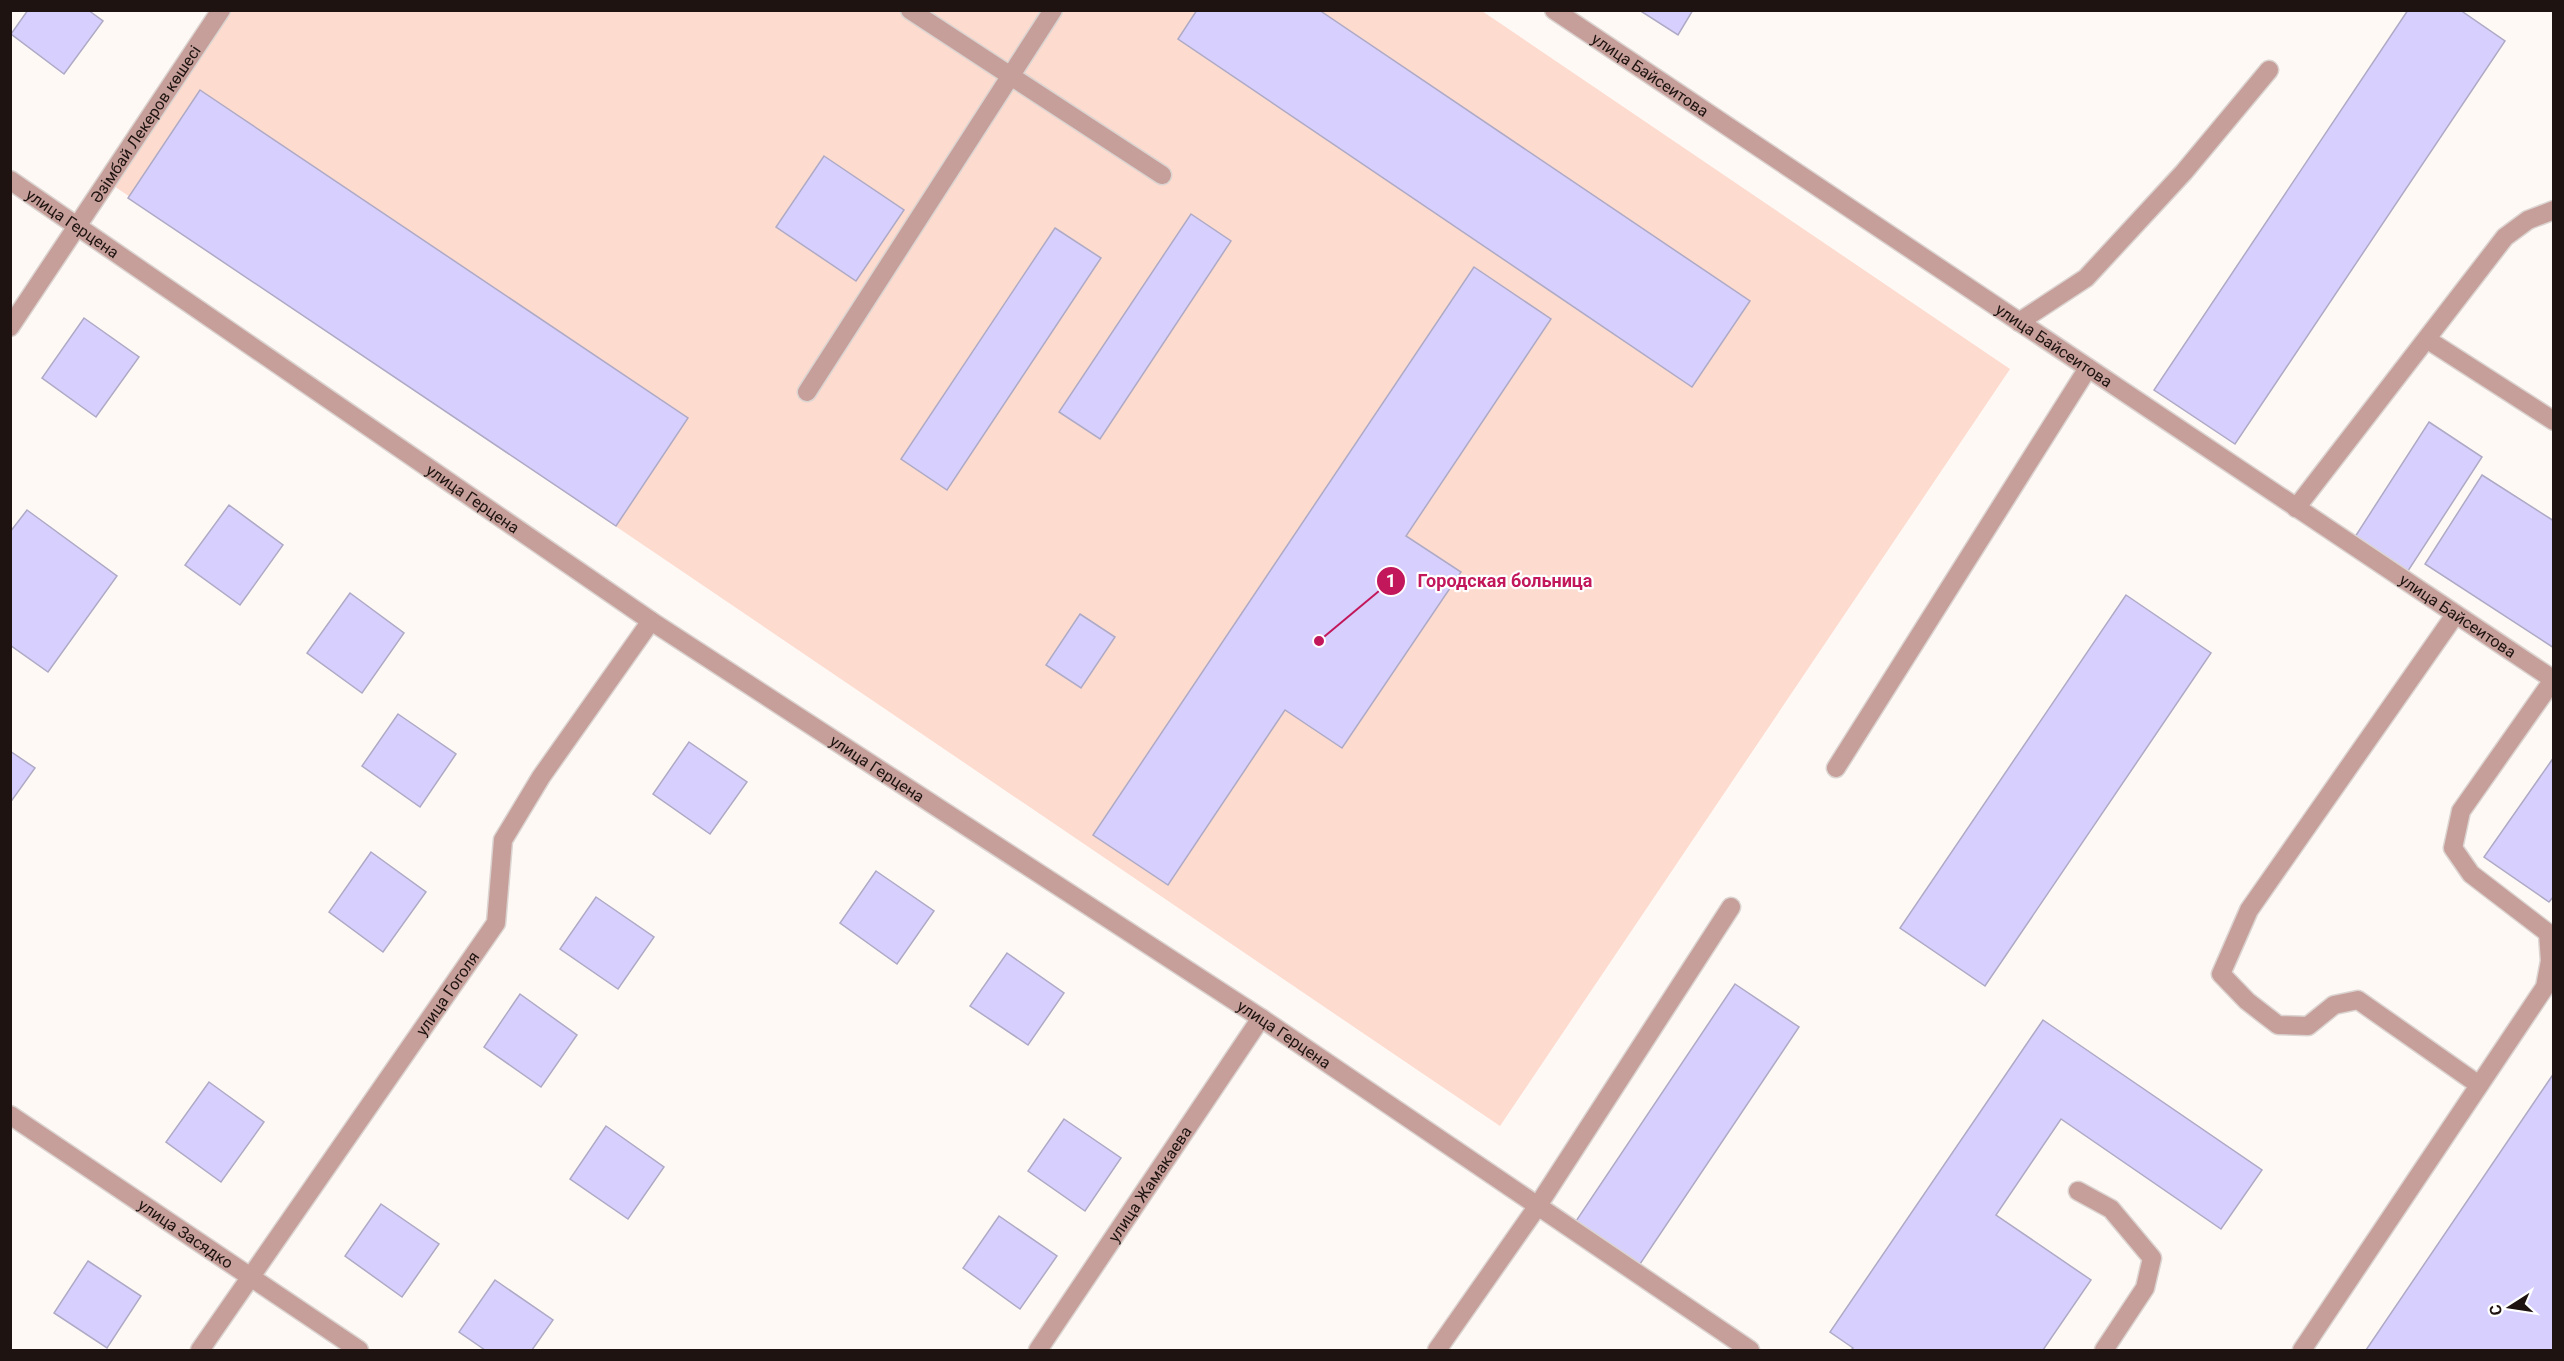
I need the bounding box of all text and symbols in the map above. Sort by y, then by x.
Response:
street label: улица Байсеитова [1588,29,1712,120]
street label: Әзімбай Лекеров көшесі [86,42,204,206]
street label: улица Герцена [22,184,123,262]
street label: улица Байсеитова [1992,299,2116,391]
street label: улица Герцена [423,460,523,537]
callout: Городская больница [1376,563,1605,599]
text: 1 [1386,570,1396,591]
text: Городская больница [1418,570,1593,591]
street label: улица Байсеитова [2396,570,2520,661]
street label: улица Герцена [827,731,928,806]
street label: улица Гоголя [412,948,483,1039]
street label: улица Герцена [1234,996,1335,1072]
street label: улица Жамакаева [1104,1122,1195,1245]
street label: улица Засядко [135,1195,237,1272]
north arrow [2480,1277,2540,1337]
text: С [2485,1303,2506,1317]

